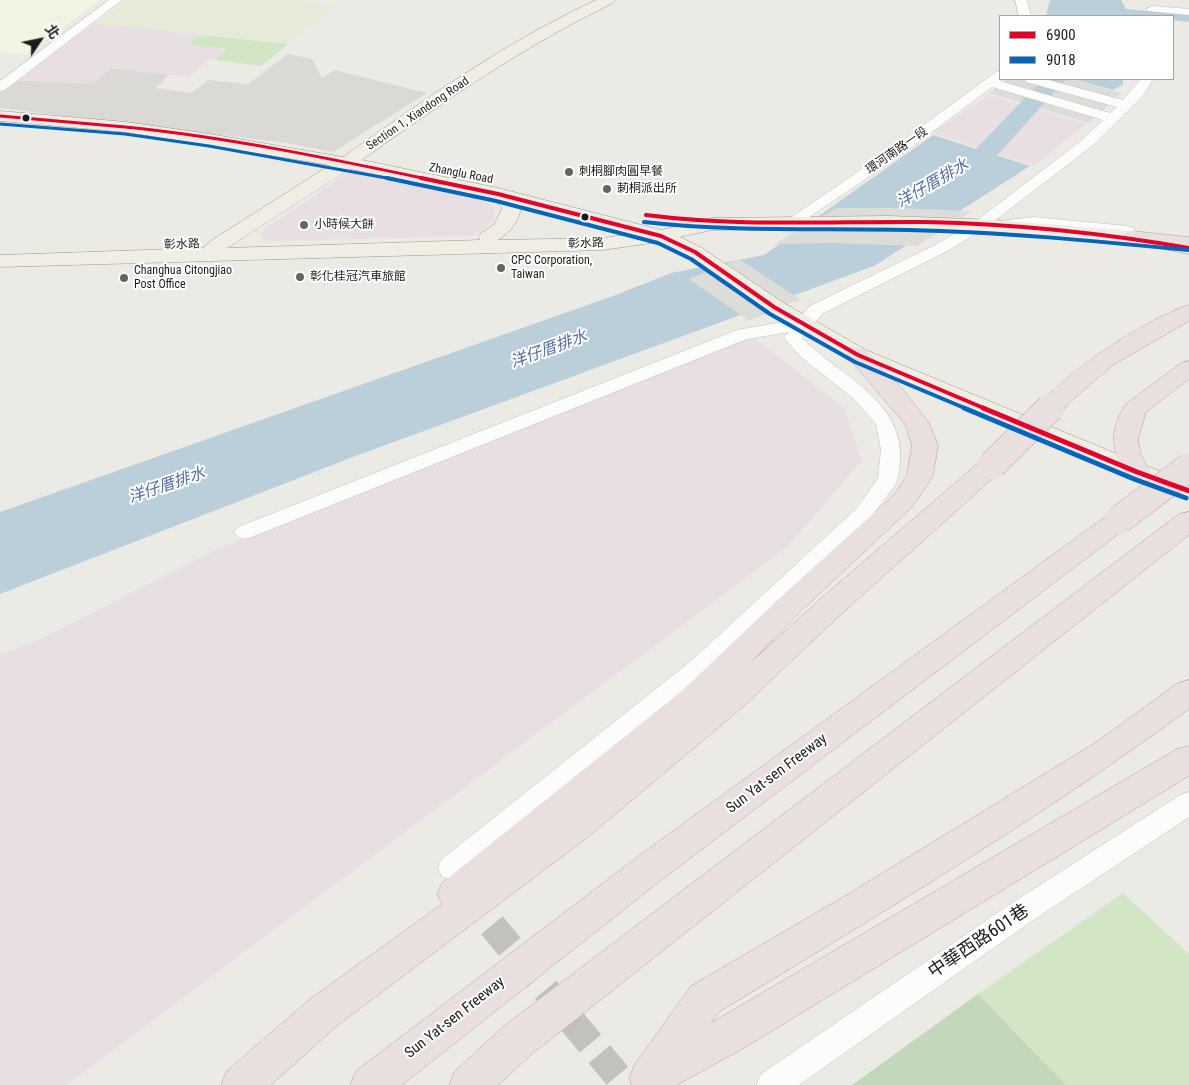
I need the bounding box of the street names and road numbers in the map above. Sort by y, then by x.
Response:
street label: Section 1, Xiandong Road [364,74,472,154]
street label: 環河南路一段 [863,124,931,178]
street label: Zhanglu Road [428,161,494,187]
street label: 彰水路 [568,236,604,252]
street label: 彰水路 [164,237,200,253]
street label: Sun Yat-sen Freeway [723,730,831,818]
street label: 中華西路601巷 [925,900,1033,984]
street label: Sun Yat-sen Freeway [402,973,508,1063]

